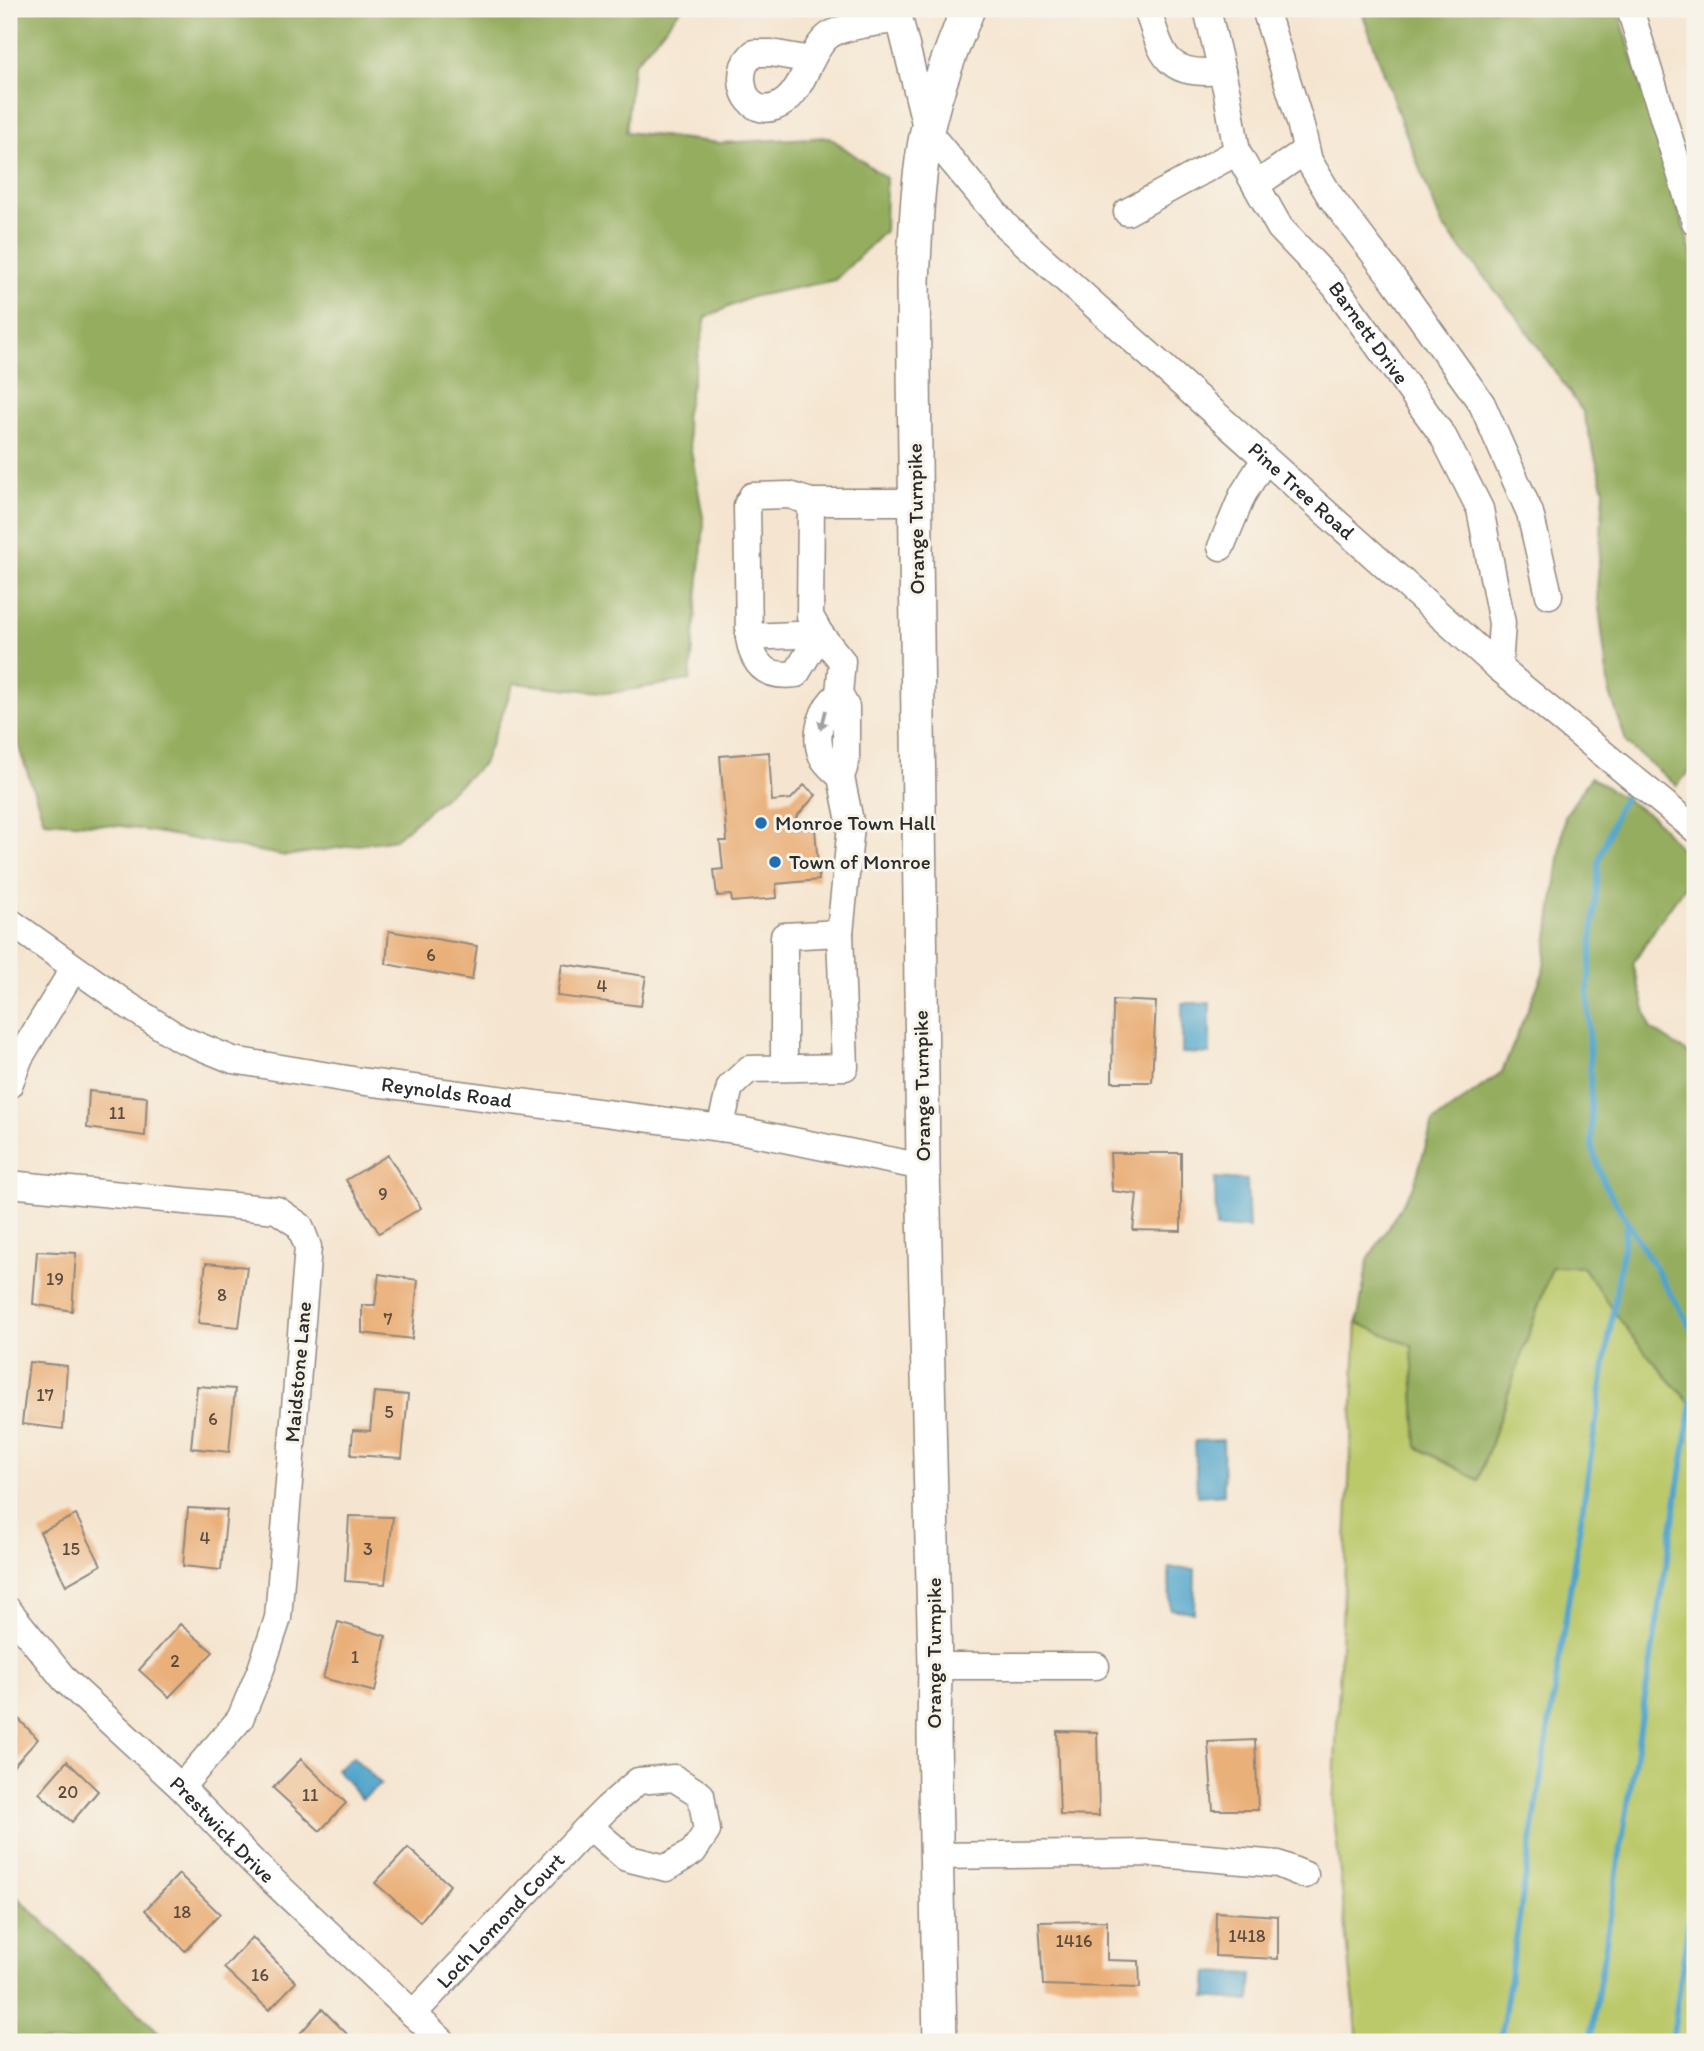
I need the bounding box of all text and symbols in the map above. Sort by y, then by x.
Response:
street label: Barnett Drive [1323,276,1414,389]
street label: Pine Tree Road [1243,436,1361,545]
street label: Orange Turnpike [902,443,929,595]
one-way arrow [817,709,828,731]
place label: Monroe Town Hall [775,810,936,835]
marker: Monroe Town Hall [753,815,769,831]
place label: Town of Monroe [789,849,931,874]
marker: Town of Monroe [767,854,783,870]
house number: 6 [426,944,436,966]
house number: 4 [597,975,608,997]
street label: Orange Turnpike [908,1010,935,1162]
street label: Reynolds Road [380,1071,514,1113]
house number: 11 [109,1102,125,1124]
house number: 9 [378,1183,388,1205]
house number: 19 [46,1268,64,1290]
house number: 8 [217,1284,227,1306]
street label: Maidstone Lane [279,1301,316,1443]
house number: 7 [384,1308,393,1330]
house number: 17 [36,1384,54,1406]
house number: 5 [384,1401,394,1423]
house number: 6 [208,1408,218,1430]
house number: 4 [200,1527,211,1549]
house number: 15 [62,1538,80,1560]
house number: 3 [363,1538,373,1560]
street label: Orange Turnpike [921,1577,946,1729]
house number: 1 [351,1646,359,1668]
house number: 2 [170,1650,180,1672]
street label: Prestwick Drive [165,1770,280,1888]
house number: 20 [58,1781,78,1803]
house number: 11 [302,1784,318,1806]
street label: Loch Lomond Court [431,1847,570,1993]
house number: 18 [173,1901,191,1923]
house number: 1418 [1228,1925,1266,1947]
house number: 1416 [1055,1930,1093,1952]
house number: 16 [251,1964,269,1986]

